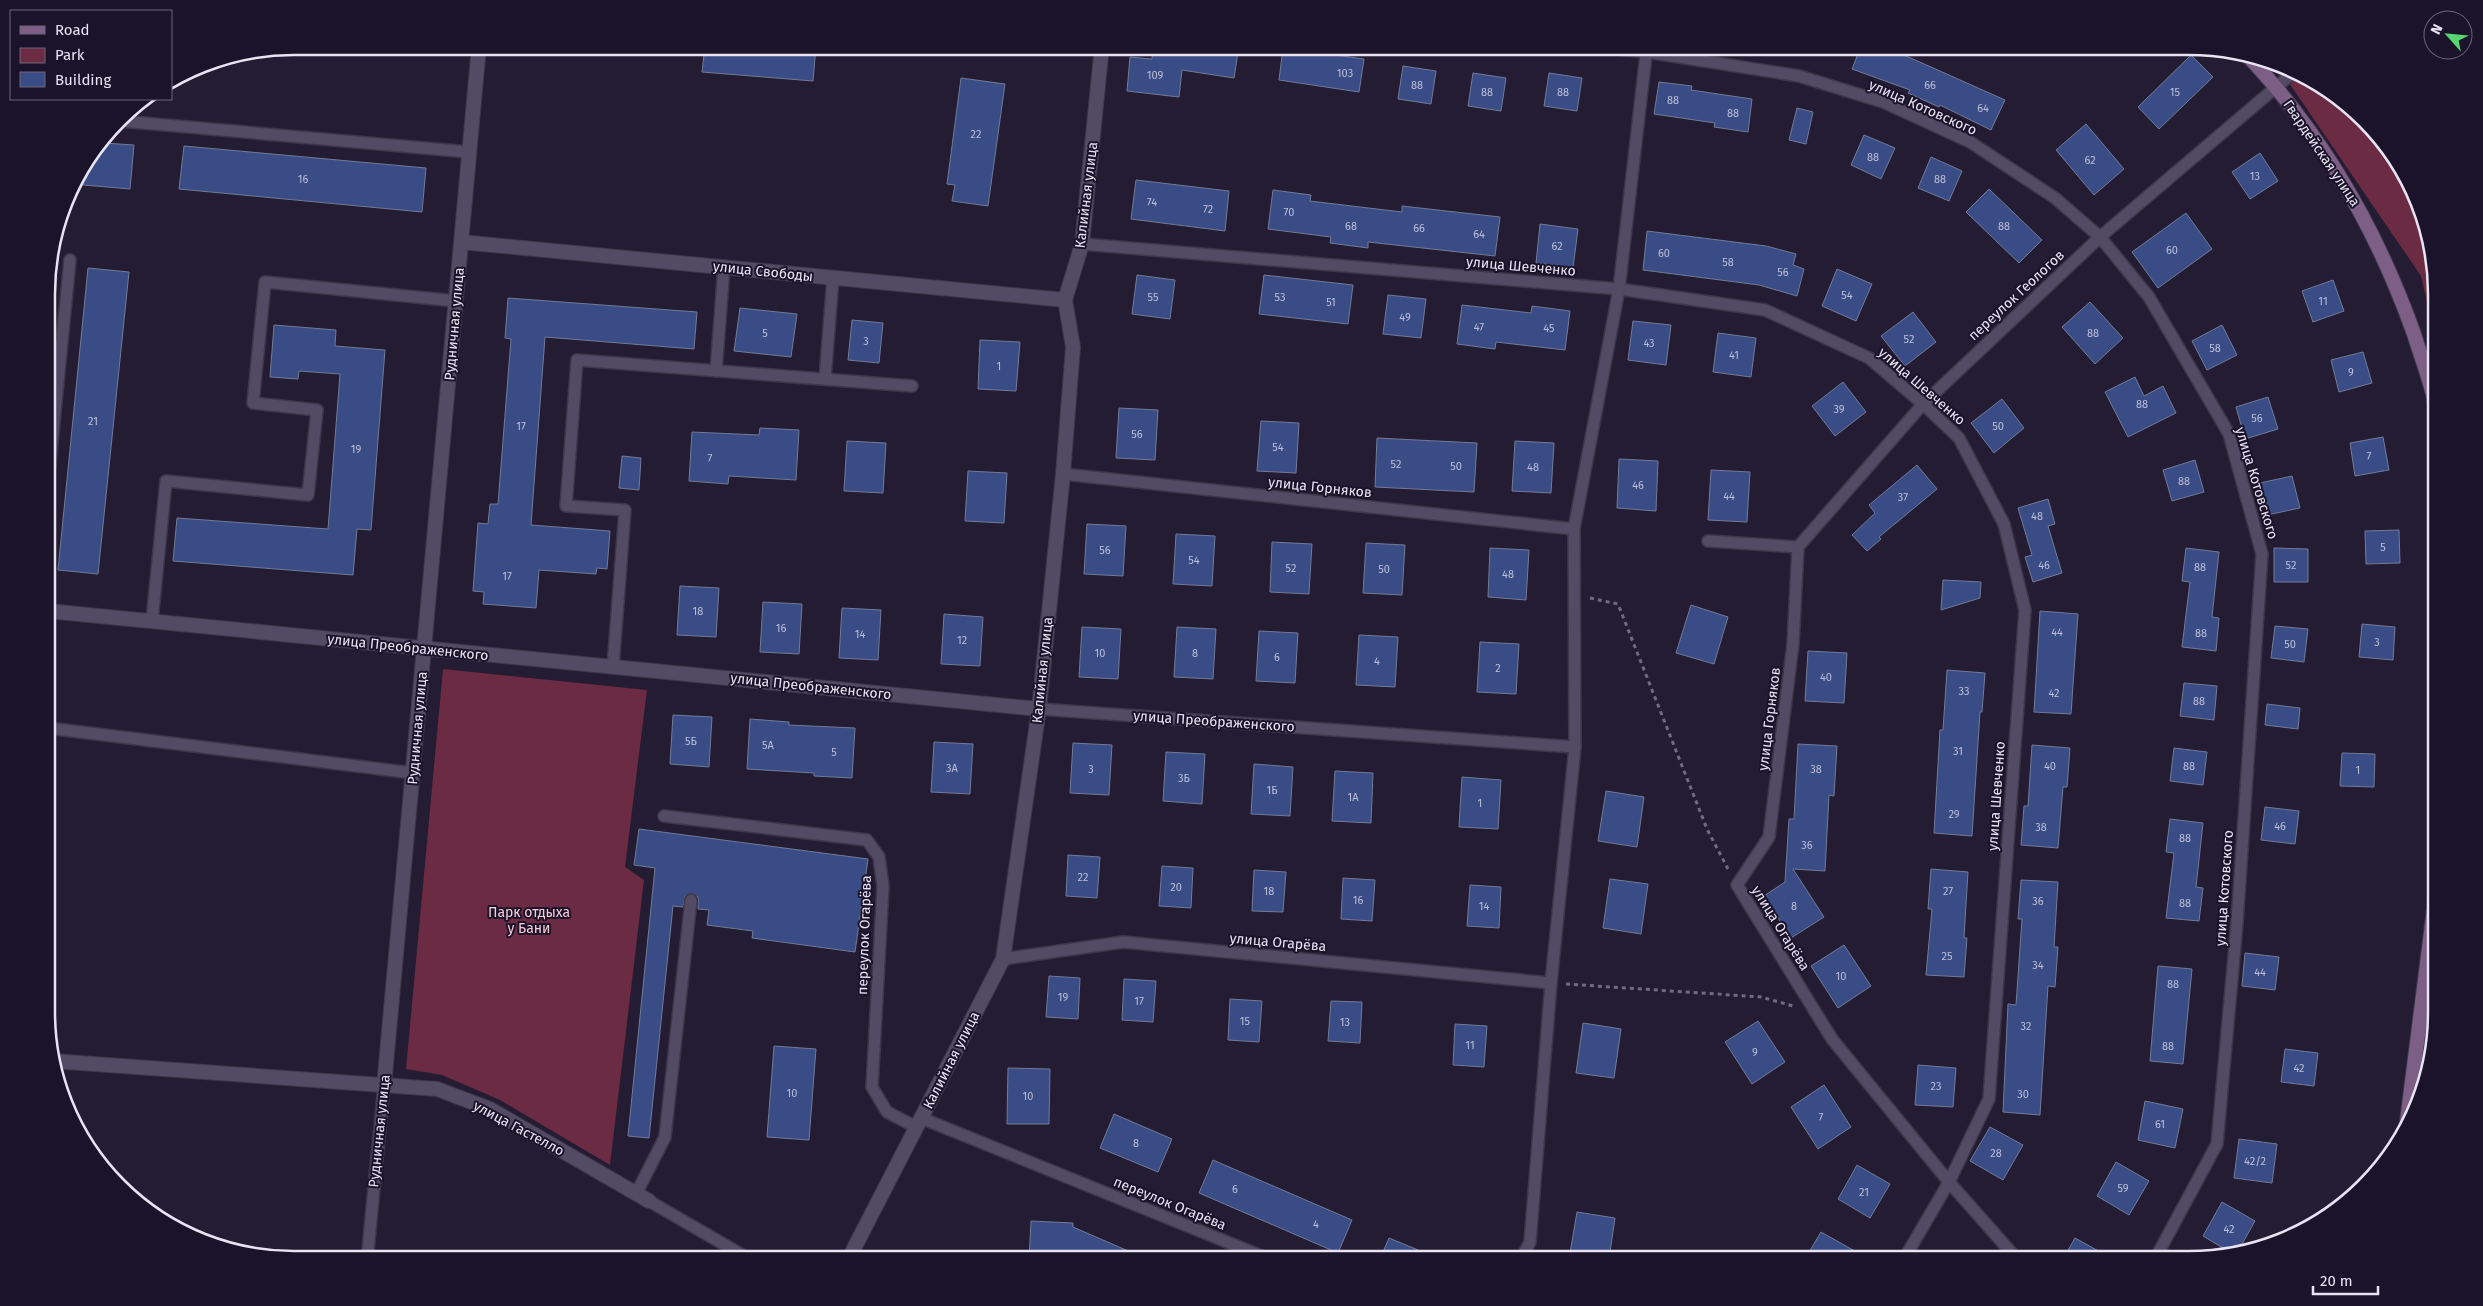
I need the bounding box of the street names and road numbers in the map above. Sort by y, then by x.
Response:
street label: улица Котовского [1866,76,1979,139]
street label: Гвардейская улица [2280,97,2364,210]
street label: Калийная улица [1072,141,1101,249]
street label: переулок Геологов [1965,246,2068,344]
street label: улица Шевченко [1465,253,1576,280]
street label: улица Свободы [712,258,814,285]
street label: Рудничная улица [441,267,468,381]
street label: улица Шевченко [1875,344,1969,429]
street label: улица Котовского [2231,425,2282,541]
street label: улица Горняков [1267,474,1373,501]
street label: Калийная улица [1028,616,1057,724]
street label: улица Преображенского [327,631,489,664]
street label: улица Горняков [1755,666,1784,772]
street label: улица Преображенского [730,670,892,703]
street label: Рудничная улица [404,671,431,785]
street label: улица Преображенского [1133,707,1295,736]
street label: улица Шевченко [1984,741,2009,851]
street label: улица Котовского [2212,829,2237,947]
street label: переулок Огарёва [854,875,875,995]
street label: улица Огарёва [1748,883,1813,974]
street label: улица Огарёва [1229,930,1327,955]
street label: Калийная улица [920,1009,983,1112]
street label: Рудничная улица [365,1074,394,1188]
street label: улица Гастелло [470,1097,567,1160]
street label: переулок Огарёва [1111,1173,1229,1234]

